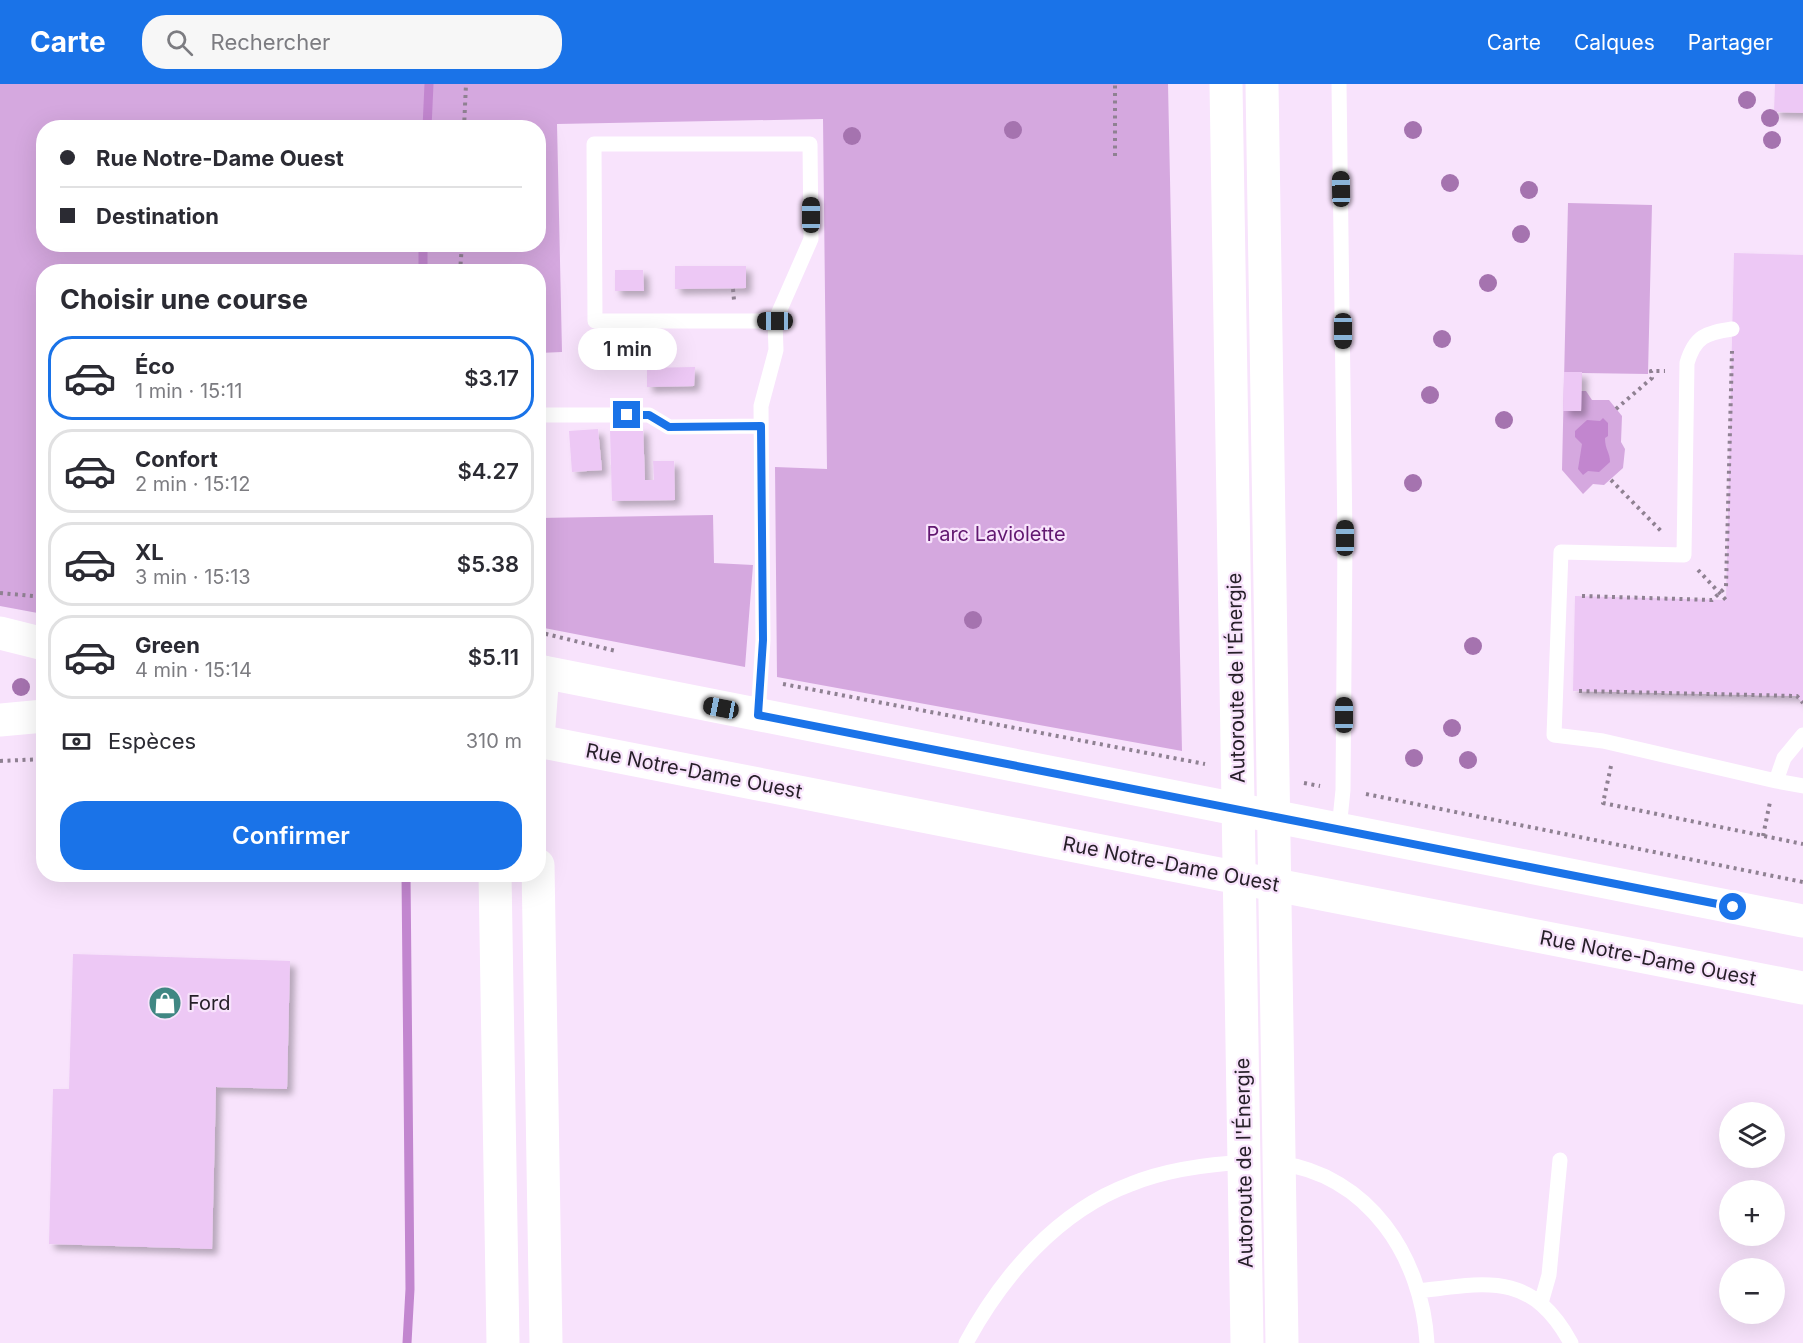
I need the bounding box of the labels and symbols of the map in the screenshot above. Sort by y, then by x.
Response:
car [1332,171,1350,207]
car [802,197,820,233]
car [757,312,793,330]
car [1334,313,1352,349]
callout: 1 min [578,328,676,370]
route end [613,401,640,428]
car [1336,520,1354,556]
park label: Parc Laviolette [926,522,1066,546]
street label: Autoroute de l'Énergie [1221,573,1250,783]
car [702,696,740,720]
car [1335,697,1353,733]
street label: Rue Notre-Dame Ouest [584,738,805,804]
street label: Rue Notre-Dame Ouest [1061,831,1282,897]
route start [1719,893,1746,920]
street label: Rue Notre-Dame Ouest [1538,925,1759,991]
shop icon: Ford [147,985,183,1021]
place label: Ford [188,991,230,1015]
street label: Autoroute de l'Énergie [1229,1058,1258,1268]

